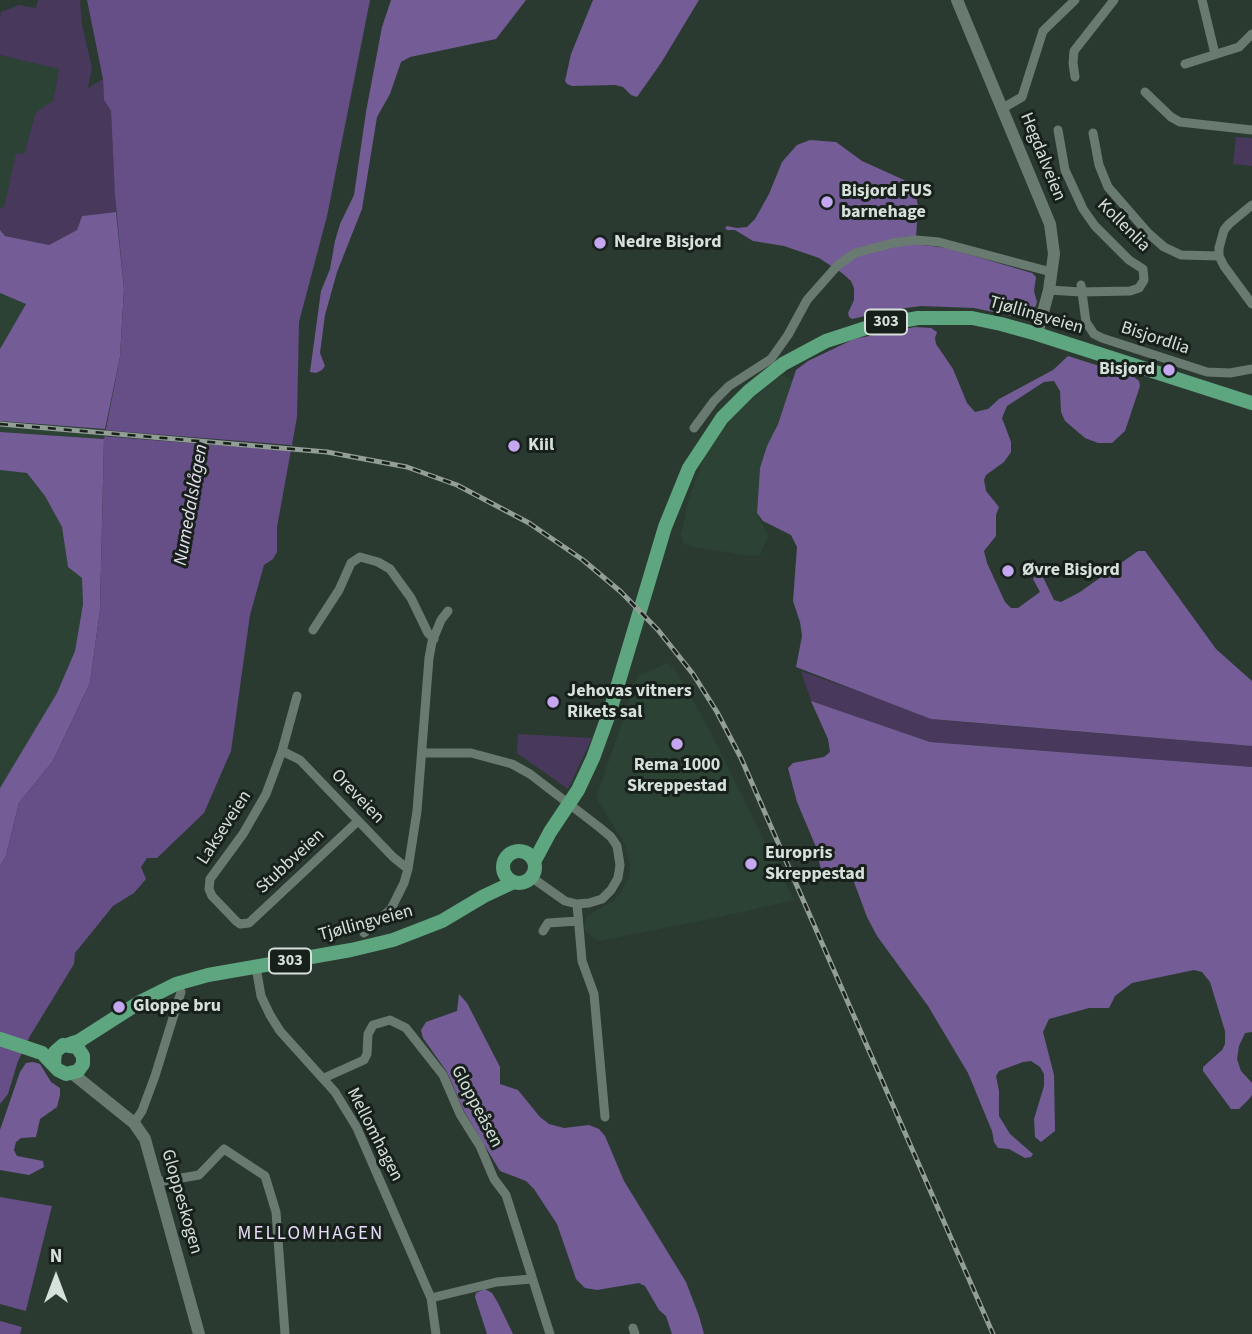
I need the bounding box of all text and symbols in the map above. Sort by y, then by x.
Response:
street label: Hegdalveien [1014,110,1070,204]
place label: Bisjord FUS barnehage [841,181,932,224]
marker: Bisjord FUS barnehage [819,194,835,210]
street label: Kollenlia [1092,195,1154,257]
place label: Nedre Bisjord [614,232,722,254]
marker: Nedre Bisjord [592,235,608,251]
street label: Tjøllingveien [987,292,1085,340]
road number: 303 [865,310,907,334]
street label: Bisjordlia [1118,318,1192,360]
place label: Bisjord [1099,359,1155,381]
marker: Bisjord [1161,362,1177,378]
place label: Kiil [528,435,554,457]
marker: Kiil [506,438,522,454]
water label: Numedalslågen [170,443,214,567]
place label: Øvre Bisjord [1022,560,1120,582]
marker: Øvre Bisjord [1000,563,1016,579]
place label: Jehovas vitners Rikets sal [567,681,692,724]
marker: Jehovas vitners Rikets sal [545,694,561,710]
marker: Rema 1000 Skreppestad [669,736,685,752]
place label: Rema 1000 Skreppestad [627,755,727,798]
street label: Oreveien [326,765,388,829]
street label: Lakseveien [193,787,257,869]
street label: Stubbveien [252,825,330,899]
place label: Europris Skreppestad [765,843,865,886]
marker: Europris Skreppestad [743,856,759,872]
street label: Tjøllingveien [316,901,416,947]
road number: 303 [269,948,311,973]
place label: Gloppe bru [133,996,221,1018]
marker: Gloppe bru [111,999,127,1015]
street label: Gloppeåsen [445,1062,507,1152]
street label: Mellomhagen [341,1085,407,1185]
street label: Gloppeskogen [156,1147,206,1257]
district label: MELLOMHAGEN [239,1224,383,1246]
north arrow [21,1243,91,1313]
text: N [50,1243,62,1270]

